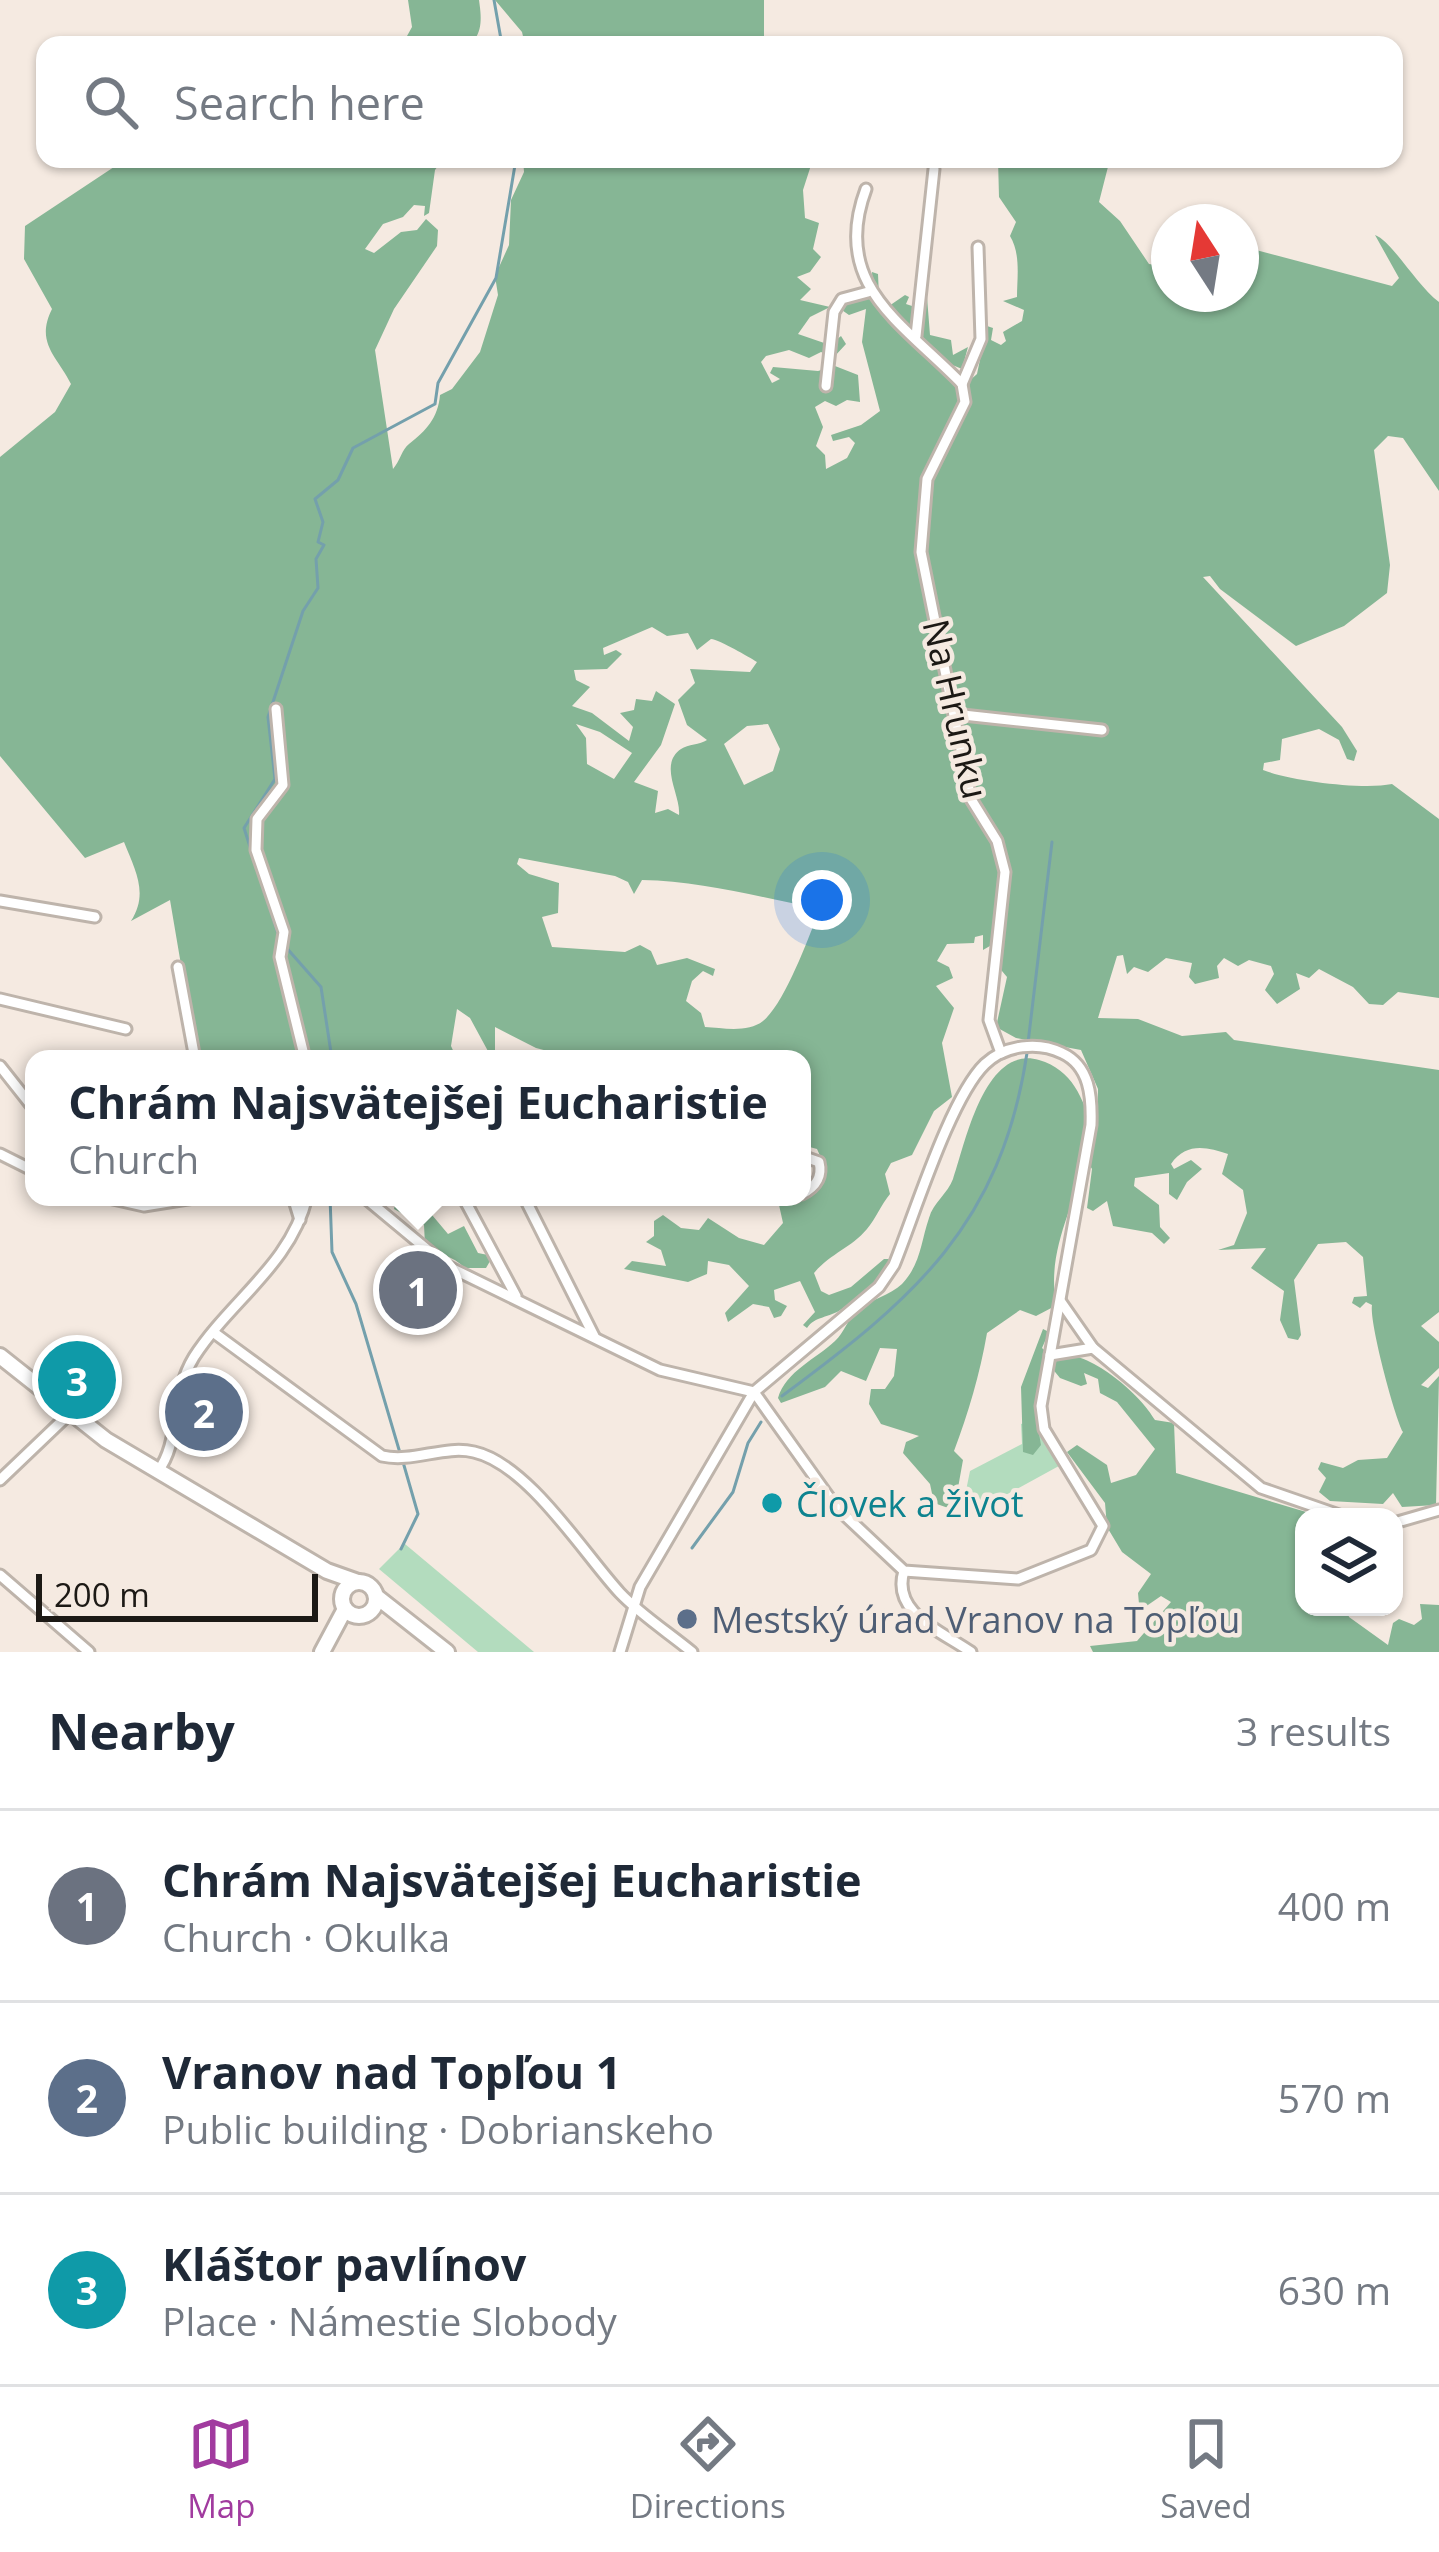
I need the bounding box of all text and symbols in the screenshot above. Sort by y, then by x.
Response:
search box [36,36,1403,168]
icon: search [78,69,144,135]
text: Search here [174,72,425,133]
north arrow [1151,204,1259,312]
street label: Na Hrunku [912,614,1000,804]
your location [792,870,852,930]
popup [25,1050,811,1206]
text: Chrám Najsvätejšej Eucharistie [68,1071,768,1132]
text: Church [68,1132,199,1185]
pin: 1 [379,1245,457,1335]
pin: 3 [38,1335,116,1425]
pin: 2 [165,1367,243,1457]
place label: Človek a život [796,1479,1024,1528]
marker: Človek a život [759,1490,785,1516]
map controls [1295,1508,1403,1616]
button: layers [1295,1508,1403,1616]
scale bar [36,1568,318,1621]
text: 200 m [54,1572,150,1617]
place label: Mestský úrad Vranov na Topľou [711,1595,1240,1644]
marker: Mestský úrad Vranov na Topľou [674,1606,700,1632]
text: Nearby [48,1695,235,1765]
text: 3 results [1236,1704,1391,1757]
text: Chrám Najsvätejšej Eucharistie [162,1849,862,1910]
text: 1 [76,1879,98,1932]
text: 400 m [1278,1879,1391,1932]
text: Church · Okulka [162,1910,450,1963]
text: Vranov nad Topľou 1 [162,2041,622,2102]
text: 2 [76,2071,98,2124]
text: 570 m [1278,2071,1391,2124]
text: Public building · Dobrianskeho [162,2102,714,2155]
text: Kláštor pavlínov [162,2233,526,2294]
text: 3 [76,2263,98,2316]
text: 630 m [1278,2263,1391,2316]
text: Place · Námestie Slobody [162,2294,617,2347]
tab: Map [187,2411,255,2528]
tab: Directions [630,2411,786,2528]
tab: Saved [1160,2411,1252,2528]

